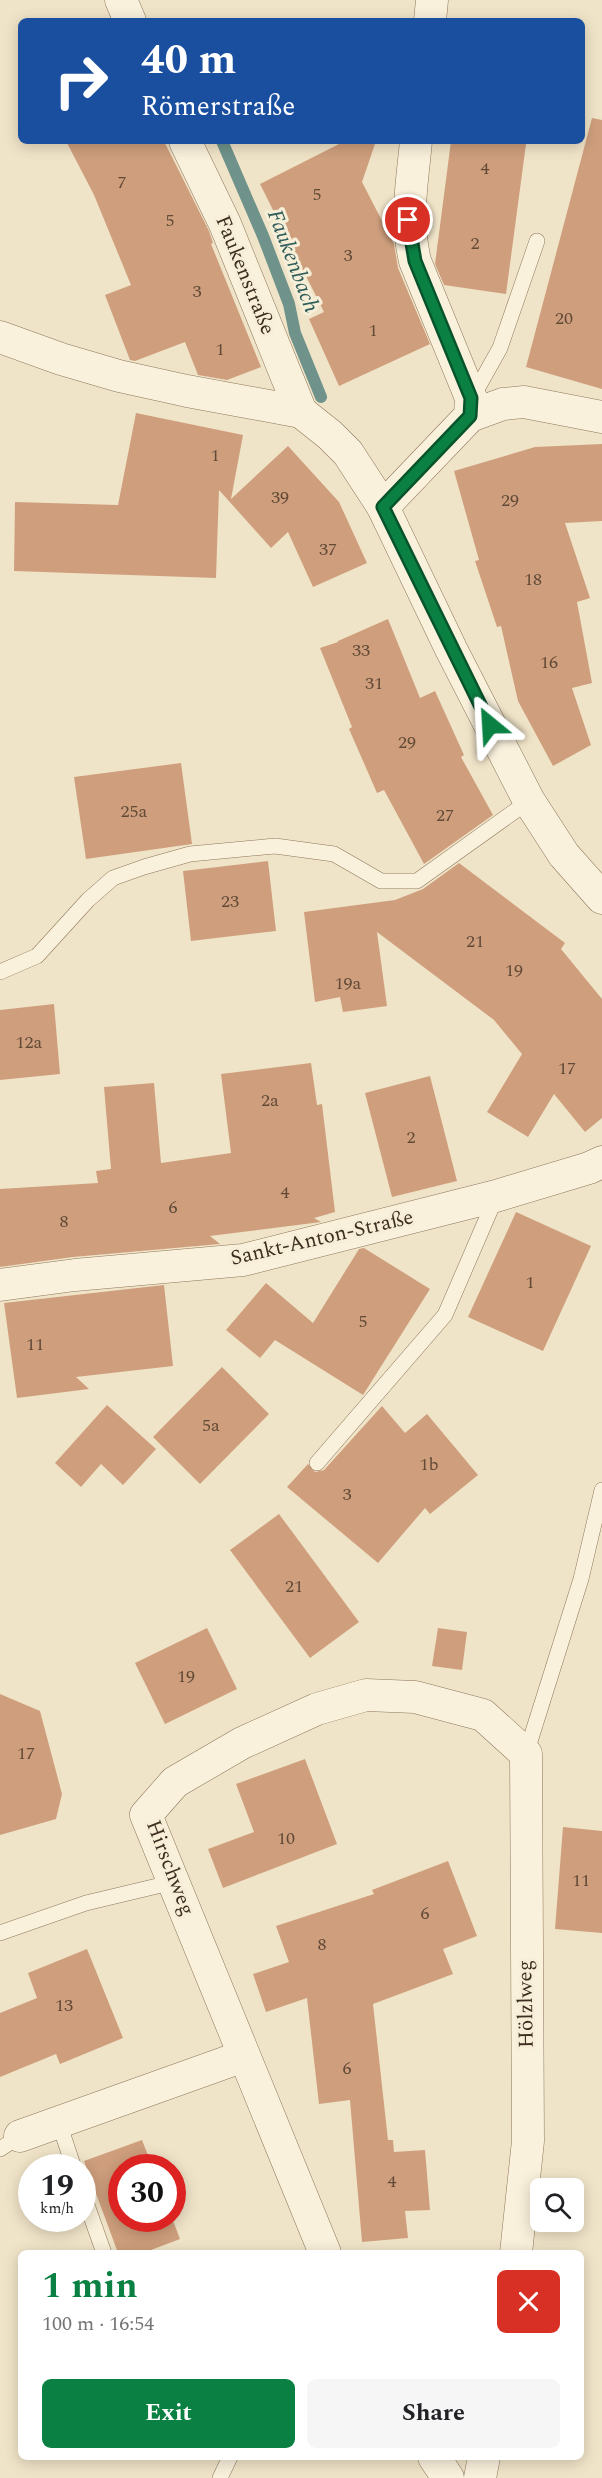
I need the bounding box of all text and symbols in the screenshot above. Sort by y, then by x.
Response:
text: 40 m [141,29,236,92]
icon: right [42,42,120,120]
text: Römerstraße [141,86,295,128]
house number: 4 [481,155,490,182]
house number: 7 [118,169,127,196]
house number: 5 [313,181,322,208]
pin [382,194,433,245]
icon: arrive [391,203,424,236]
water label: Faukenbach [258,205,328,317]
house number: 5 [166,207,175,234]
street label: Faukenstraße [206,210,284,340]
house number: 2 [471,230,480,257]
house number: 3 [344,242,353,269]
house number: 3 [193,278,202,305]
house number: 20 [555,305,573,332]
house number: 1 [369,317,378,344]
house number: 1 [216,336,225,363]
house number: 1 [211,442,220,469]
house number: 39 [271,484,289,511]
house number: 29 [501,487,519,514]
house number: 37 [319,536,337,563]
house number: 18 [524,566,542,593]
house number: 33 [352,637,370,664]
house number: 16 [540,649,558,676]
house number: 31 [365,670,383,697]
position arrow [458,693,522,757]
house number: 29 [398,729,416,756]
house number: 25a [121,798,148,825]
house number: 27 [436,802,454,829]
house number: 23 [221,888,239,915]
house number: 21 [466,928,484,955]
house number: 19 [505,957,523,984]
house number: 19a [335,970,362,997]
house number: 12a [16,1029,43,1056]
house number: 17 [558,1055,576,1082]
house number: 2a [261,1087,279,1114]
house number: 2 [407,1124,416,1151]
house number: 4 [281,1179,290,1206]
house number: 6 [169,1194,178,1221]
street label: Sankt-Anton-Straße [227,1201,417,1275]
house number: 8 [60,1208,69,1235]
house number: 1 [526,1269,535,1296]
house number: 5 [359,1308,368,1335]
house number: 11 [26,1331,44,1358]
house number: 5a [202,1412,220,1439]
house number: 1b [419,1451,439,1478]
house number: 3 [343,1481,352,1508]
house number: 21 [285,1573,303,1600]
house number: 19 [177,1663,195,1690]
house number: 17 [17,1740,35,1767]
street label: Hirschweg [137,1815,203,1921]
house number: 10 [277,1825,295,1852]
house number: 11 [572,1867,590,1894]
house number: 6 [421,1900,430,1927]
house number: 8 [318,1931,327,1958]
street label: Hölzlweg [509,1960,543,2048]
house number: 13 [55,1992,73,2019]
house number: 6 [343,2055,352,2082]
speed limit sign: 30 [108,2154,186,2232]
text: 19 [40,2163,74,2209]
house number: 4 [388,2168,397,2195]
map controls [530,2178,584,2232]
button: search [530,2178,584,2232]
text: km/h [40,2197,74,2220]
text: 1 min [42,2259,138,2314]
button: close [497,2270,560,2333]
text: 100 m · 16:54 [42,2309,154,2339]
button: Exit [42,2379,295,2448]
button: Share [307,2379,560,2448]

